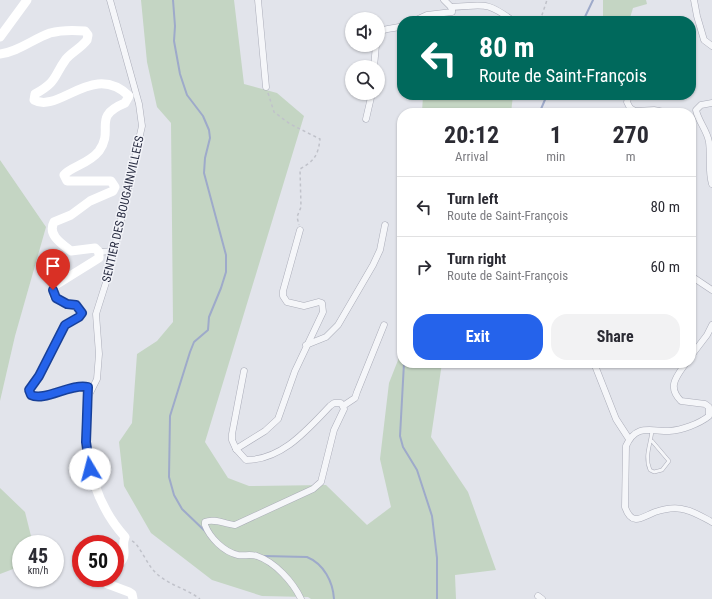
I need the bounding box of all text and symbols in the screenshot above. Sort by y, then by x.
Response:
map controls [345,12,385,100]
button: sound [345,12,385,52]
text: 80 m [479,31,535,64]
icon: left [413,32,465,84]
button: search [345,60,385,100]
text: Route de Saint-François [479,65,647,86]
text: 20:12 [444,121,499,149]
text: 1 [550,121,562,149]
text: 270 [612,121,649,149]
street label: SENTIER DES BOUGAINVILLEES [99,134,147,284]
text: Arrival [455,149,488,164]
text: min [546,149,565,164]
text: m [626,149,636,164]
text: Turn left [447,190,498,208]
icon: left [413,196,435,218]
text: 80 m [650,198,680,216]
text: Route de Saint-François [447,208,568,223]
pin [36,249,70,290]
text: Turn right [447,250,506,268]
icon: arrive [42,255,64,277]
icon: right [413,256,435,278]
text: 60 m [650,258,680,276]
text: Route de Saint-François [447,268,568,283]
button: Exit [413,314,543,360]
button: Share [551,314,680,360]
position arrow [69,448,111,490]
speed limit sign: 50 [72,535,124,587]
text: 45 [28,544,48,568]
text: km/h [28,565,48,576]

